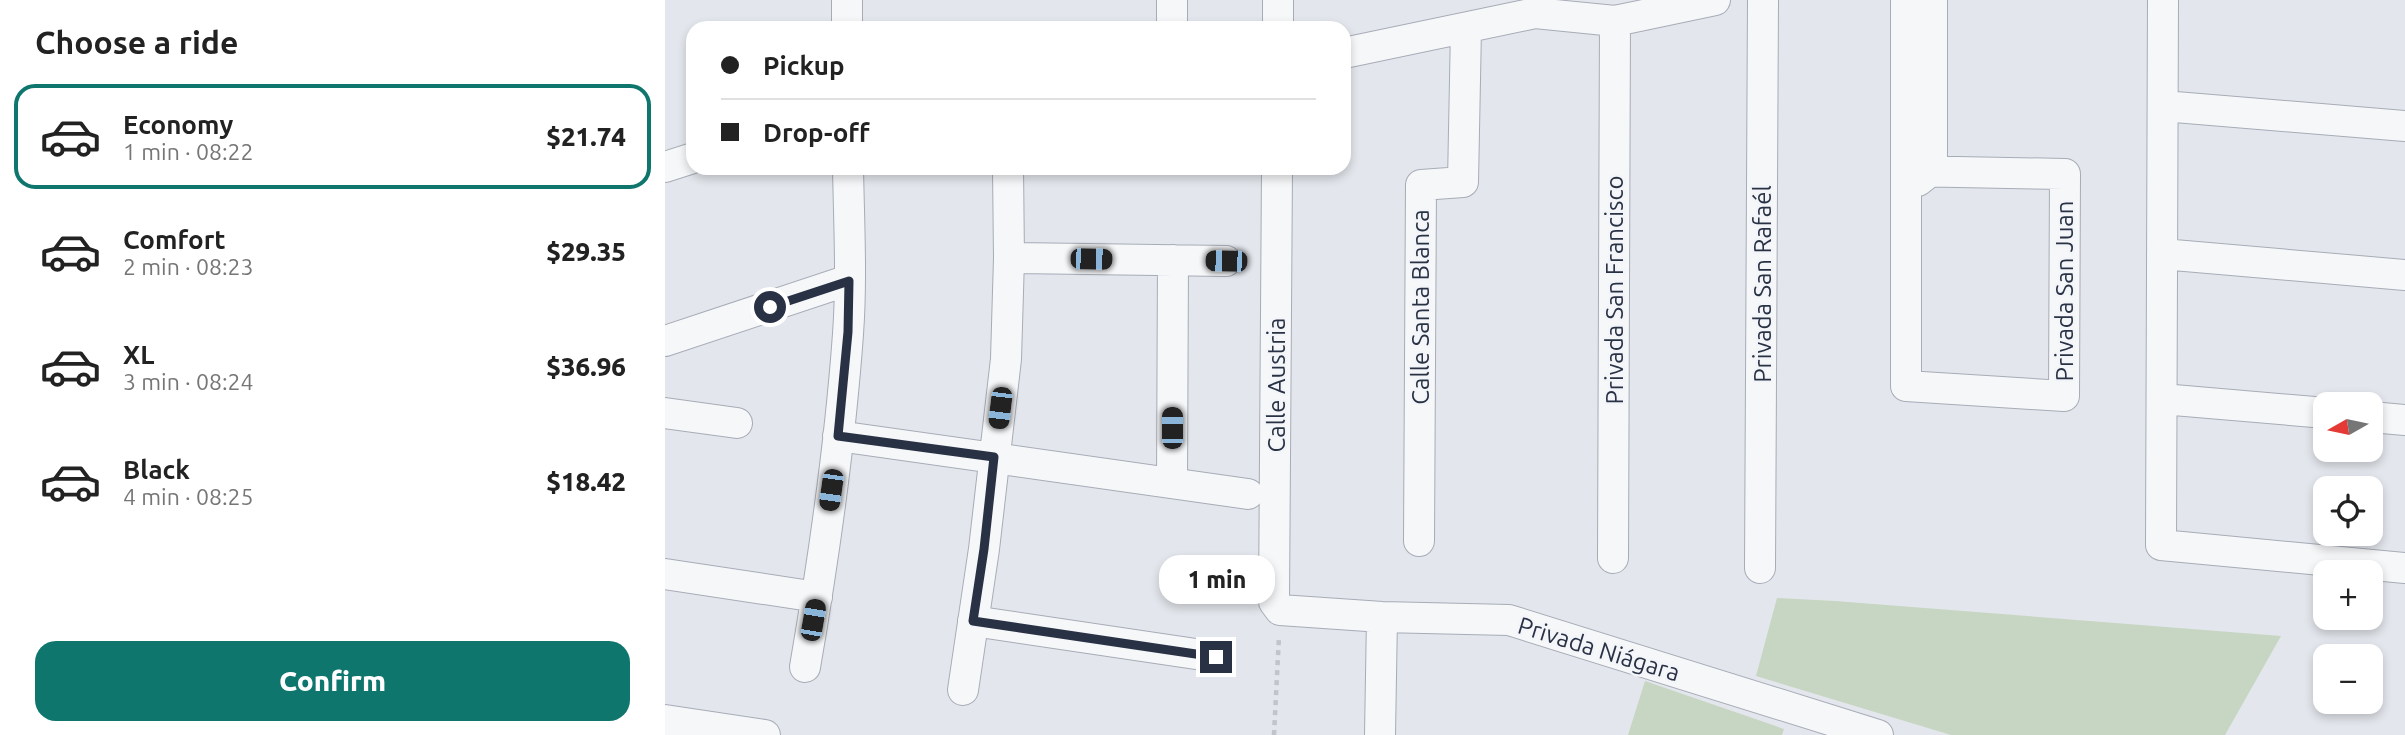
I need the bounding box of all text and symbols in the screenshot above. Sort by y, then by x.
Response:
text: Choose a ride [35,24,238,60]
text: Pickup [763,51,845,80]
icon: car [39,105,102,168]
text: Economy [123,110,233,139]
text: Drop-off [763,118,870,147]
text: $21.74 [546,122,626,151]
text: 1 min · 08:22 [123,139,254,164]
street label: Privada San Francisco [1601,175,1628,405]
street label: Privada San Rafaél [1749,185,1776,383]
street label: Privada San Juan [2051,201,2078,381]
street label: Calle Santa Blanca [1407,209,1434,405]
icon: car [39,220,102,283]
text: Comfort [123,225,226,254]
text: $29.35 [546,237,626,266]
car [1070,248,1113,270]
car [1205,250,1248,272]
text: 2 min · 08:23 [123,254,254,279]
route start [754,291,786,323]
street label: Calle Austria [1263,318,1290,452]
icon: car [39,335,102,398]
text: XL [123,340,154,369]
text: $36.96 [546,352,626,381]
text: 3 min · 08:24 [123,369,254,394]
car [988,386,1013,430]
north arrow [2313,392,2383,462]
map controls [2313,392,2383,714]
car [1162,407,1183,449]
icon: car [39,450,102,513]
text: Black [123,455,190,484]
text: $18.42 [546,467,626,496]
car [818,468,845,512]
button: locate [2313,476,2383,546]
text: 4 min · 08:25 [123,484,254,509]
callout: 1 min [1158,556,1274,604]
button: + [2313,560,2383,630]
text: 1 min [1188,567,1246,592]
car [800,597,827,643]
street label: Privada Niágara [1515,612,1683,686]
button: Confirm [35,641,630,721]
route end [1200,641,1232,673]
button: − [2313,644,2383,714]

